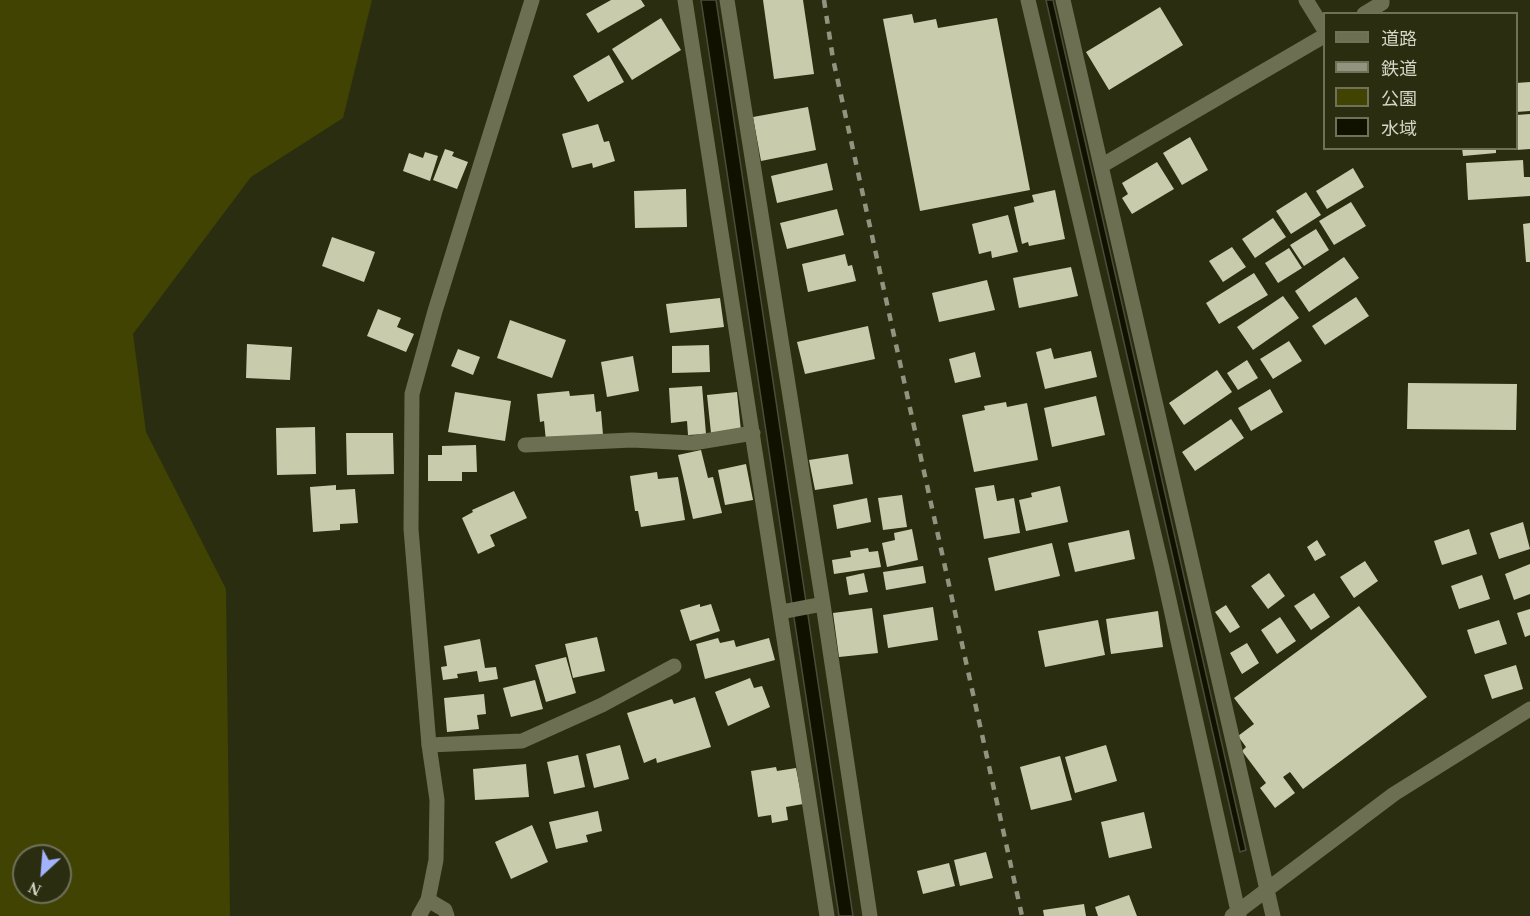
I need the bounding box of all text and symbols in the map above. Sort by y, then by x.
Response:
legend [1323,12,1518,150]
text: 道路 [1381,29,1417,49]
text: 鉄道 [1381,59,1417,79]
text: 公園 [1381,89,1417,109]
text: 水域 [1381,119,1417,139]
north arrow [12,844,72,904]
text: N [26,879,44,899]

